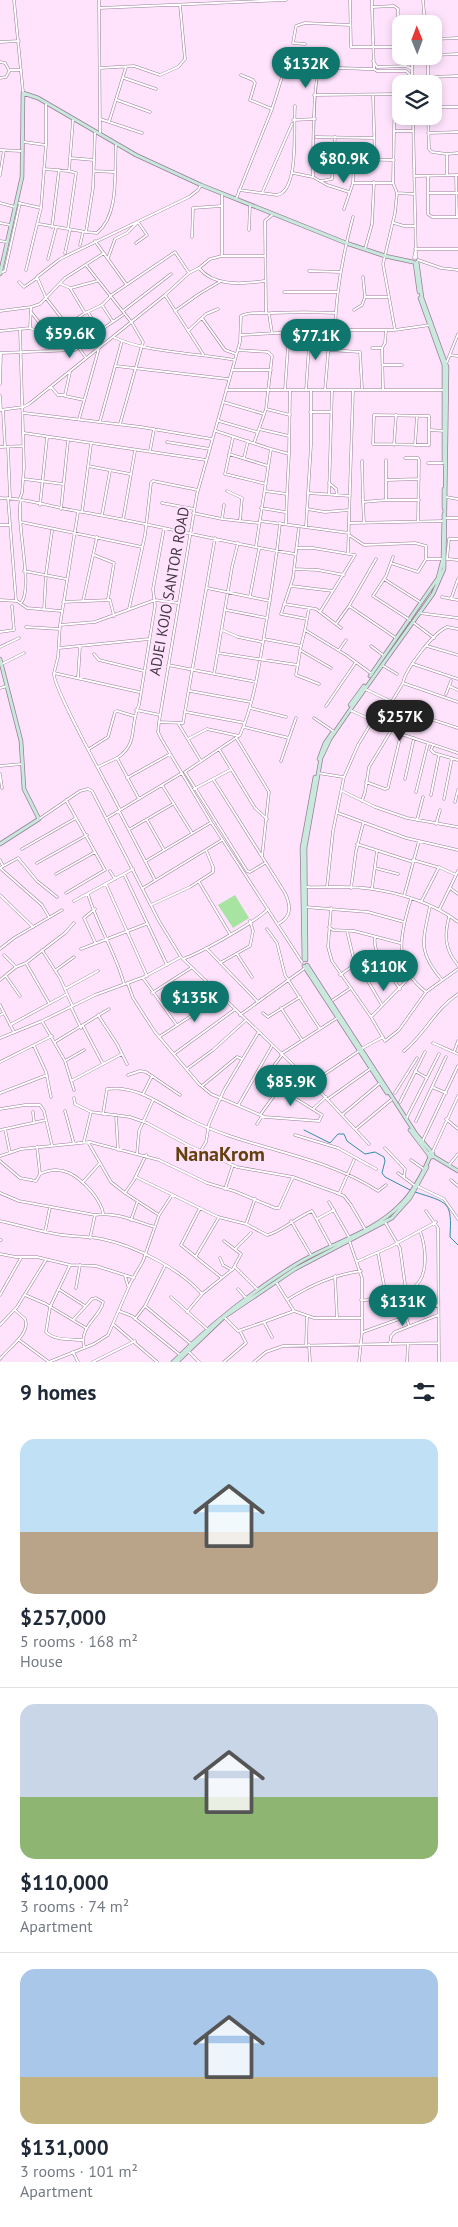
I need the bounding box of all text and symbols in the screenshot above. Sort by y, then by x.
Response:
north arrow [392,15,442,65]
map controls [392,15,442,125]
pin: $132K [271,46,341,89]
text: $132K [283,53,329,73]
button: layers [392,75,442,125]
pin: $80.9K [303,142,385,184]
text: $80.9K [319,148,369,168]
pin: $59.6K [29,316,111,359]
pin: $77.1K [275,318,357,361]
text: $59.6K [45,323,95,343]
text: $77.1K [292,325,340,345]
street label: ADJEI KOJO SANTOR ROAD [145,505,193,677]
pin: $257K [365,700,435,742]
text: $257K [377,706,423,726]
pin: $110K [349,950,419,992]
text: $110K [361,956,407,976]
pin: $135K [160,980,230,1023]
text: $135K [172,987,218,1007]
pin: $85.9K [250,1064,332,1107]
text: $85.9K [266,1071,316,1091]
district label: NanaKrom [175,1141,265,1167]
pin: $131K [368,1284,438,1327]
text: $131K [380,1291,426,1311]
icon: filters [410,1378,438,1406]
text: 9 homes [20,1379,96,1406]
icon: home [184,1471,274,1561]
text: $257,000 [20,1604,106,1631]
text: 5 rooms · 168 m² [20,1631,138,1651]
text: House [20,1651,63,1671]
icon: home [184,1737,274,1827]
text: $110,000 [20,1869,109,1896]
text: 3 rooms · 74 m² [20,1896,129,1916]
text: Apartment [20,1916,93,1936]
icon: home [184,2002,274,2092]
text: $131,000 [20,2134,109,2161]
text: 3 rooms · 101 m² [20,2161,138,2181]
text: Apartment [20,2181,93,2201]

